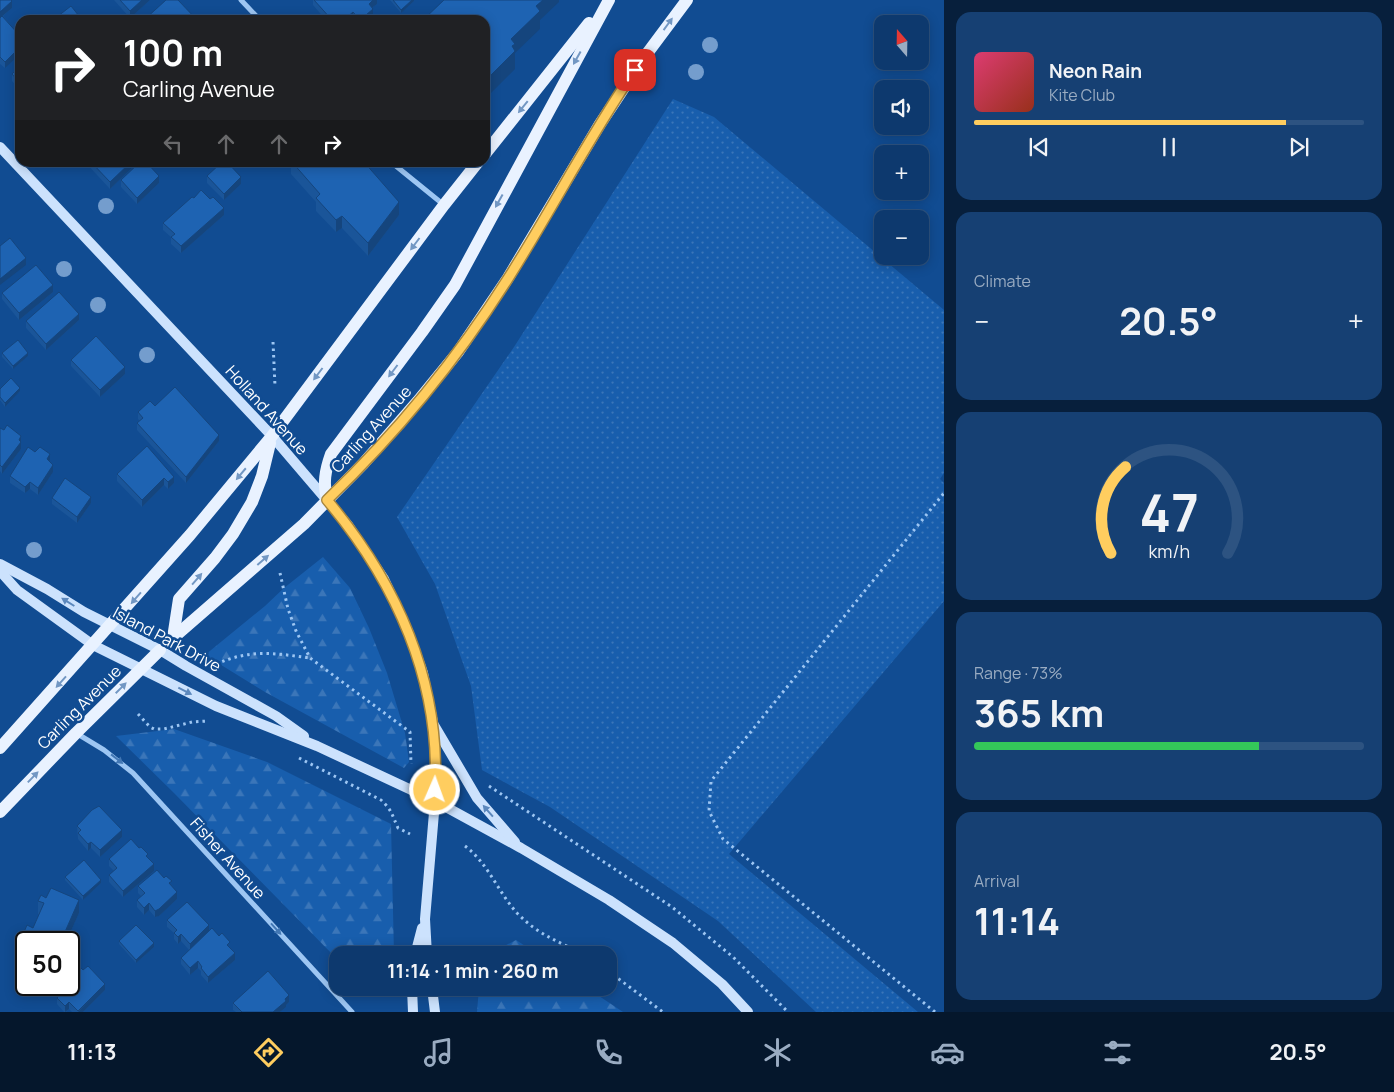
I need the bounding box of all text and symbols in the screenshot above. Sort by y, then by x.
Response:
north arrow [874,15,929,70]
map controls [874,15,929,265]
one-way arrow [663,18,674,31]
text: 100 m [123,29,223,77]
icon: right [40,35,105,100]
pin [614,49,656,91]
one-way arrow [573,51,581,66]
icon: arrive [621,56,649,84]
text: Neon Rain [1049,58,1142,84]
text: Carling Avenue [123,74,275,104]
button: sound [874,80,929,135]
text: Kite Club [1049,84,1115,106]
one-way arrow [517,100,528,113]
icon: left [159,130,187,158]
icon: ahead [212,130,240,158]
icon: ahead [265,130,293,158]
icon: right [318,130,346,158]
icon: previous [1025,133,1053,161]
icon: pause [1155,133,1183,161]
icon: next [1285,133,1313,161]
button: + [874,145,929,200]
one-way arrow [495,194,503,208]
button: − [874,210,929,265]
one-way arrow [410,237,420,251]
text: Climate [974,270,1031,292]
text: 20.5° [1119,294,1218,346]
text: − [974,302,989,340]
text: + [1348,302,1364,340]
street label: Holland Avenue [221,360,313,460]
one-way arrow [387,364,398,377]
one-way arrow [313,367,323,381]
street label: Carling Avenue [326,381,416,477]
one-way arrow [236,468,247,480]
text: 47 [1139,477,1199,548]
text: km/h [1148,539,1190,563]
one-way arrow [257,555,269,566]
one-way arrow [191,573,203,585]
one-way arrow [130,591,141,604]
one-way arrow [61,597,75,607]
street label: Island Park Drive [109,601,225,677]
street label: Carling Avenue [32,660,126,754]
text: Range · 73% [974,662,1063,684]
one-way arrow [55,675,67,687]
one-way arrow [115,682,127,694]
text: 365 km [974,686,1104,738]
one-way arrow [178,687,192,695]
one-way arrow [110,754,123,765]
position arrow [408,763,460,815]
one-way arrow [27,771,39,783]
one-way arrow [483,805,494,818]
street label: Fisher Avenue [185,812,271,904]
text: Arrival [974,870,1020,892]
text: 11:14 [974,894,1060,946]
one-way arrow [270,922,282,934]
speed limit sign: 50 [15,931,80,996]
text: 11:14 · 1 min · 260 m [387,958,559,984]
icon: directions [251,1035,286,1070]
icon: music [421,1035,456,1070]
icon: phone [591,1035,626,1070]
icon: climate [760,1035,795,1070]
icon: car [930,1035,965,1070]
icon: filters [1100,1035,1135,1070]
text: 11:13 [67,1037,117,1067]
text: 20.5° [1270,1037,1327,1067]

